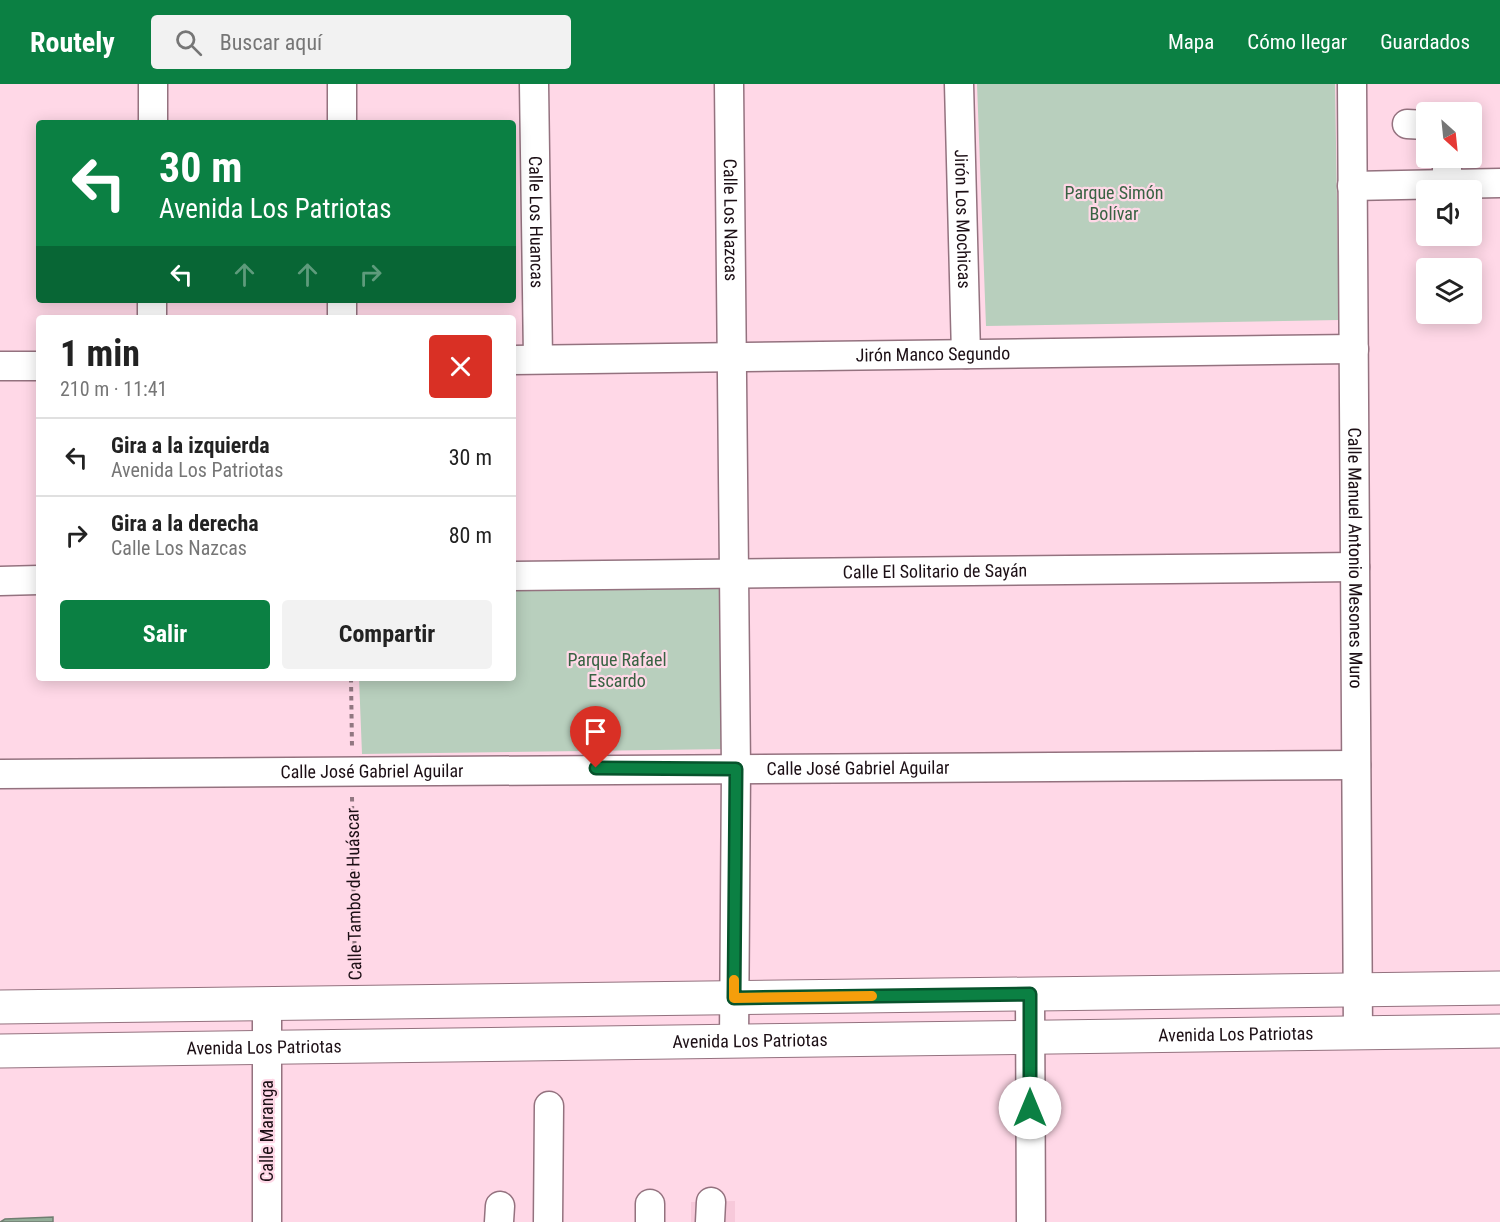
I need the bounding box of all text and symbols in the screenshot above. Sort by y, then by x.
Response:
search box [151,15,571,69]
text: Routely [30,26,115,59]
icon: search [172,26,205,59]
text: Buscar aquí [220,30,322,55]
text: Mapa [1168,30,1214,54]
text: Cómo llegar [1247,30,1347,54]
text: Guardados [1380,30,1470,54]
north arrow [1416,102,1482,168]
map controls [1416,102,1482,324]
text: 30 m [159,143,242,192]
icon: left [60,144,138,222]
street label: Jirón Los Mochicas [951,149,975,289]
street label: Calle Los Huancas [525,156,548,288]
street label: Calle Los Nazcas [720,159,742,281]
button: sound [1416,180,1482,246]
park label: Parque Simón Bolívar [1065,182,1163,224]
text: Avenida Los Patriotas [159,193,392,225]
icon: left [165,258,198,291]
icon: ahead [228,258,261,291]
icon: ahead [291,258,324,291]
icon: right [354,258,387,291]
button: layers [1416,258,1482,324]
text: 1 min [60,333,140,375]
button: close [429,335,492,398]
street label: Jirón Manco Segundo [856,342,1010,366]
text: 210 m · 11:41 [60,377,167,401]
street label: Calle Manuel Antonio Mesones Muro [1344,427,1367,689]
text: Gira a la izquierda [111,433,270,458]
icon: left [60,441,93,474]
text: 30 m [449,445,492,470]
text: Avenida Los Patriotas [111,458,283,482]
text: Gira a la derecha [111,511,259,536]
icon: right [60,519,93,552]
text: 80 m [449,523,492,548]
text: Calle Los Nazcas [111,536,247,560]
street label: Calle El Solitario de Sayán [843,560,1027,582]
button: Salir [60,600,270,669]
button: Compartir [282,600,492,669]
park label: Parque Rafael Escardo [567,649,667,691]
pin [570,706,621,768]
icon: arrive [579,715,612,748]
street label: Calle José Gabriel Aguilar [766,757,950,779]
street label: Calle José Gabriel Aguilar [280,760,464,782]
street label: Calle Tambo de Huáscar [341,807,366,980]
street label: Avenida Los Patriotas [1158,1022,1314,1046]
street label: Avenida Los Patriotas [672,1029,828,1052]
street label: Avenida Los Patriotas [186,1035,342,1059]
position arrow [998,1076,1062,1140]
street label: Calle Maranga [256,1080,277,1182]

